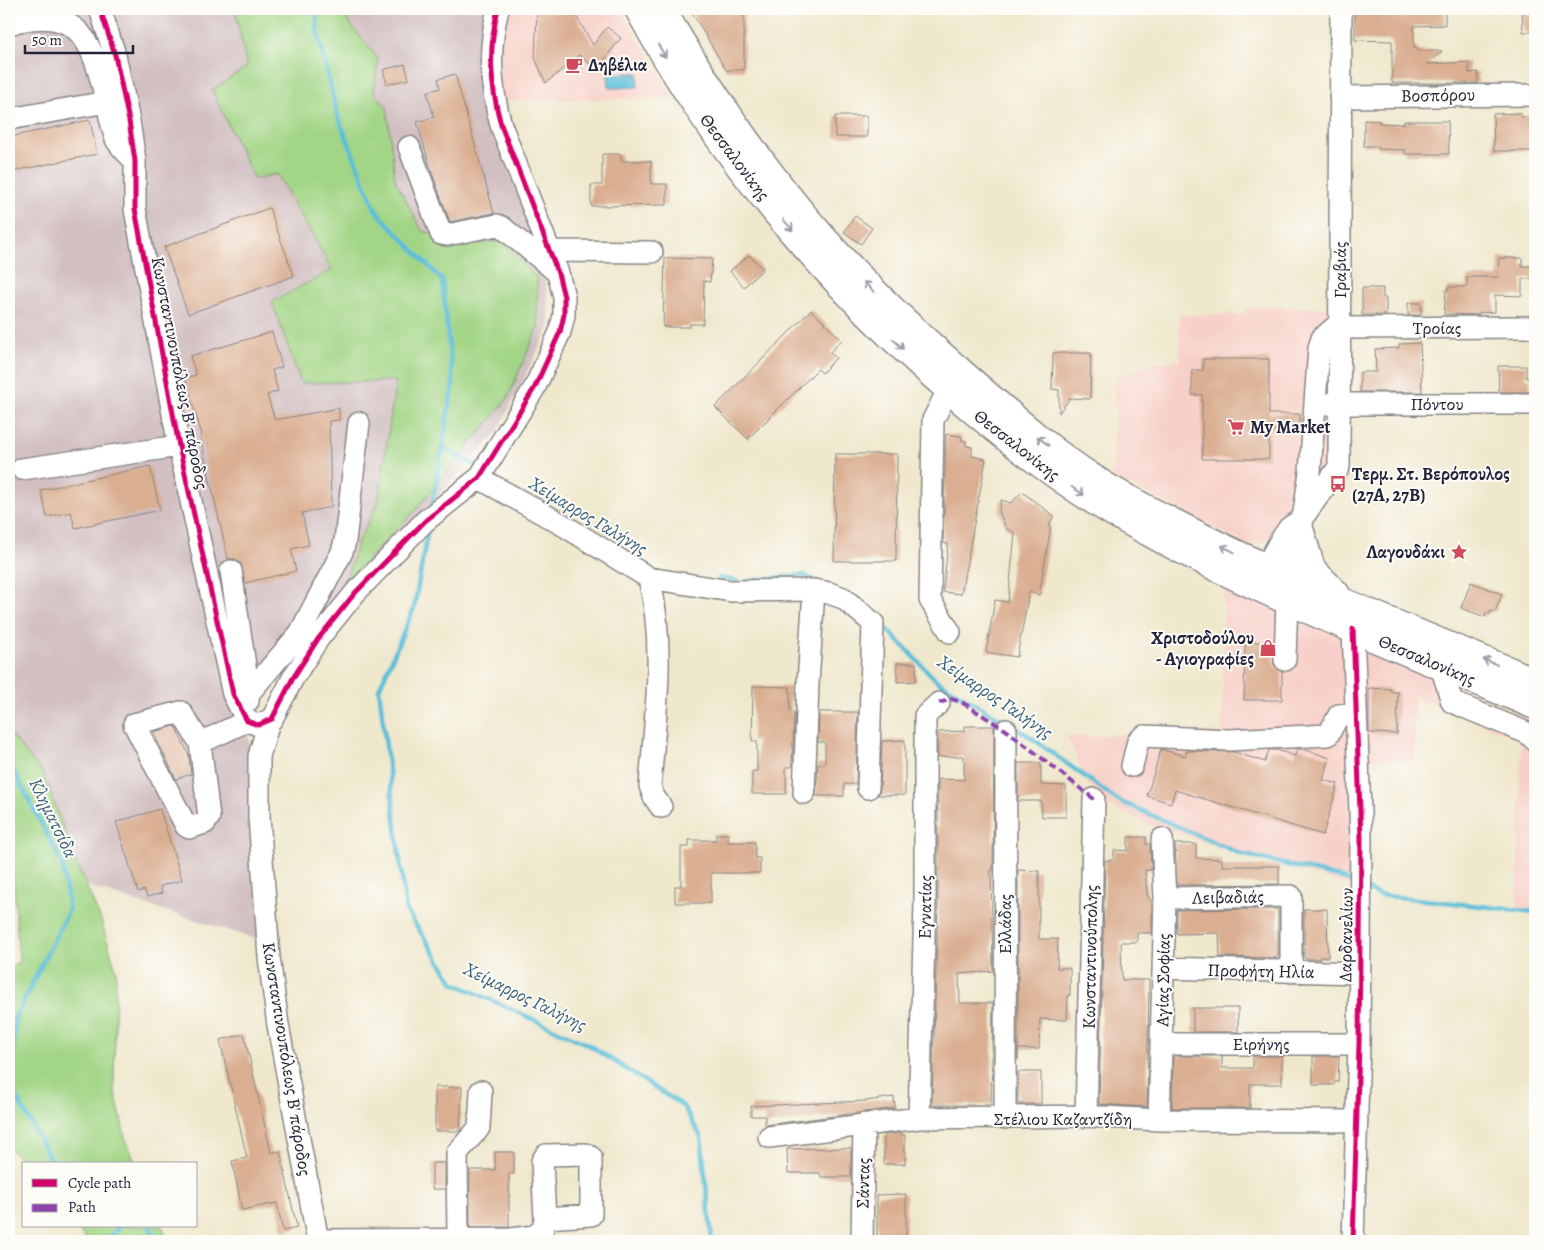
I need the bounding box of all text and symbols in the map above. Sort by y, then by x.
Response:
scale bar [25,22,132,54]
text: 50 m [32,30,62,50]
one-way arrow [658,43,668,57]
place label: Δηβέλια [588,53,648,77]
cafe icon: Δηβέλια [564,55,584,75]
street label: Βοσπόρου [1401,82,1475,108]
street label: Θεσσαλονίκης [694,109,776,205]
one-way arrow [782,219,794,232]
street label: Γραβιάς [1328,242,1352,298]
street label: Κωνσταντινουπόλεως Β' πάροδος [146,255,214,491]
one-way arrow [863,281,875,294]
street label: Τροίας [1413,316,1461,340]
one-way arrow [892,338,905,350]
street label: Πόντου [1410,392,1464,416]
street label: Θεσσαλονίκης [969,404,1065,486]
place label: My Market [1250,415,1331,439]
supermarket icon: My Market [1226,417,1246,437]
one-way arrow [1037,436,1050,447]
place label: Τερμ. Στ. Βερόπουλος (27Α, 27Β) [1352,462,1510,507]
water label: Χείμαρρος Γαλήνης [523,470,652,562]
bus stop icon: Τερμ. Στ. Βερόπουλος (27Α, 27Β) [1328,474,1348,494]
one-way arrow [1071,486,1085,496]
place label: Λαγουδάκι [1365,540,1445,564]
place icon: Λαγουδάκι [1449,542,1469,562]
one-way arrow [1222,544,1236,554]
place label: Χριστοδούλου - Αγιογραφίες [1151,626,1254,671]
street label: Θεσσαλονίκης [1375,629,1479,691]
shop icon: Χριστοδούλου - Αγιογραφίες [1258,638,1278,658]
water label: Χείμαρρος Γαλήνης [932,648,1058,745]
one-way arrow [1483,657,1498,667]
water label: Κληματσίδα [22,774,84,862]
street label: Εγνατίας [912,875,938,939]
street label: Λειβαδιάς [1191,884,1264,910]
street label: Κωνσταντινούπολης [1077,885,1103,1029]
street label: Δαρδανελίων [1333,888,1359,982]
street label: Ελλάδας [993,894,1017,954]
street label: Αγίας Σοφίας [1150,933,1176,1028]
street label: Κωνσταντινουπόλεως Β' πάροδος [257,940,317,1178]
water label: Χείμαρρος Γαλήνης [458,956,591,1038]
street label: Προφήτη Ηλία [1207,958,1315,984]
street label: Ειρήνης [1233,1032,1289,1056]
street label: Στέλιου Καζαντζίδη [994,1107,1132,1131]
street label: Σάντας [851,1157,875,1209]
legend [22,1162,198,1228]
text: Cycle path [68,1173,131,1193]
text: Path [68,1197,96,1217]

